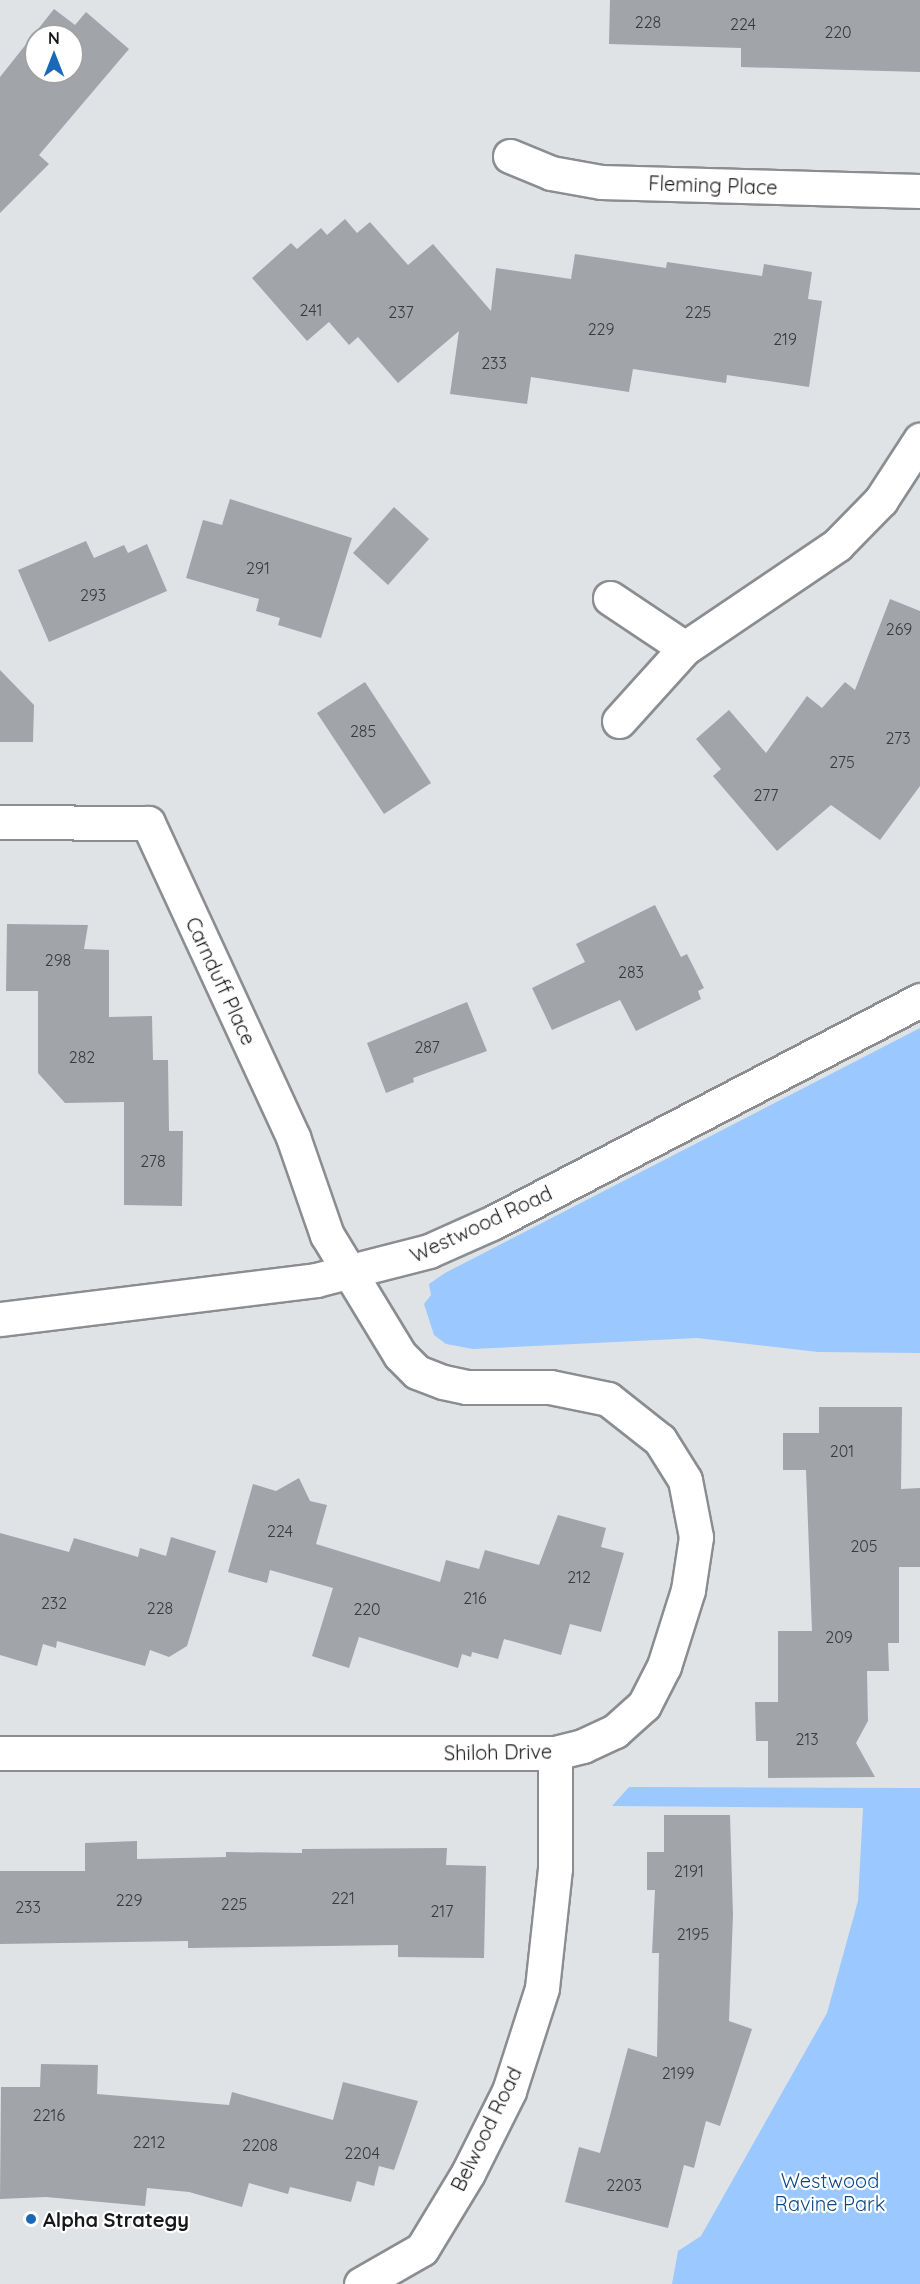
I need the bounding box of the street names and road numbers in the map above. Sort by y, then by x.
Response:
street label: Fleming Place [648,171,778,199]
street label: Carnduff Place [181,913,261,1049]
street label: Westwood Road [406,1181,556,1267]
street label: Shiloh Drive [444,1739,552,1765]
street label: Belwood Road [446,2063,526,2195]

